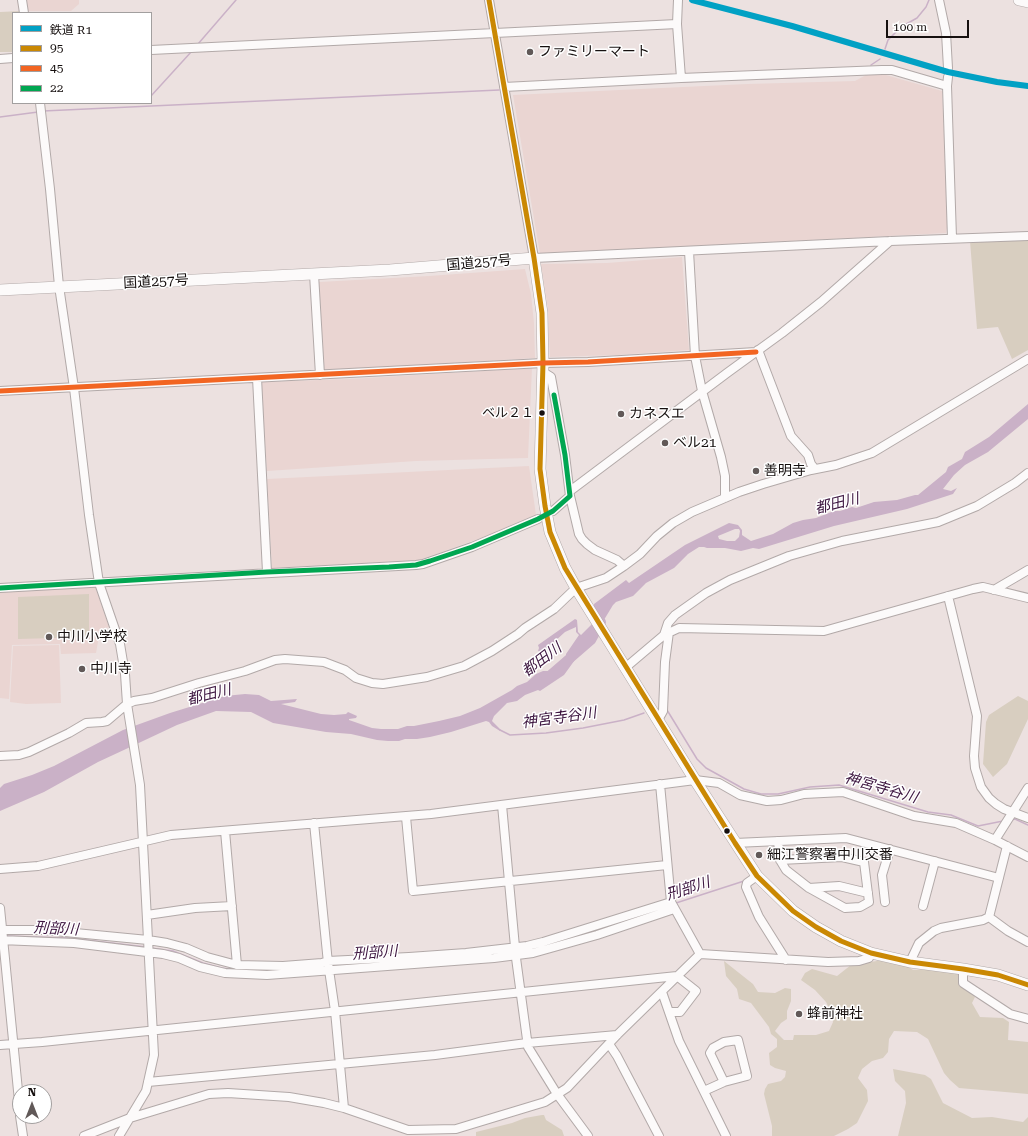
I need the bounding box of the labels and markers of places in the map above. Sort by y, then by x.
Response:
place label: ファミリーマート [538,44,650,60]
marker: ファミリーマート [525,47,535,57]
place label: ベル２１ [482,405,534,421]
place label: カネスエ [629,406,685,422]
marker: ベル２１ [537,408,547,418]
marker: カネスエ [616,409,626,419]
place label: ベル21 [673,435,717,451]
marker: ベル21 [660,438,670,448]
place label: 善明寺 [764,463,806,479]
marker: 善明寺 [751,466,761,476]
place label: 中川小学校 [57,629,127,645]
marker: 中川小学校 [44,632,54,642]
place label: 中川寺 [90,661,132,677]
marker: 中川寺 [77,664,87,674]
unlabelled marker [722,826,732,836]
place label: 細江警察署中川交番 [767,847,893,863]
marker: 細江警察署中川交番 [754,850,764,860]
place label: 蜂前神社 [807,1006,863,1022]
marker: 蜂前神社 [794,1009,804,1019]

